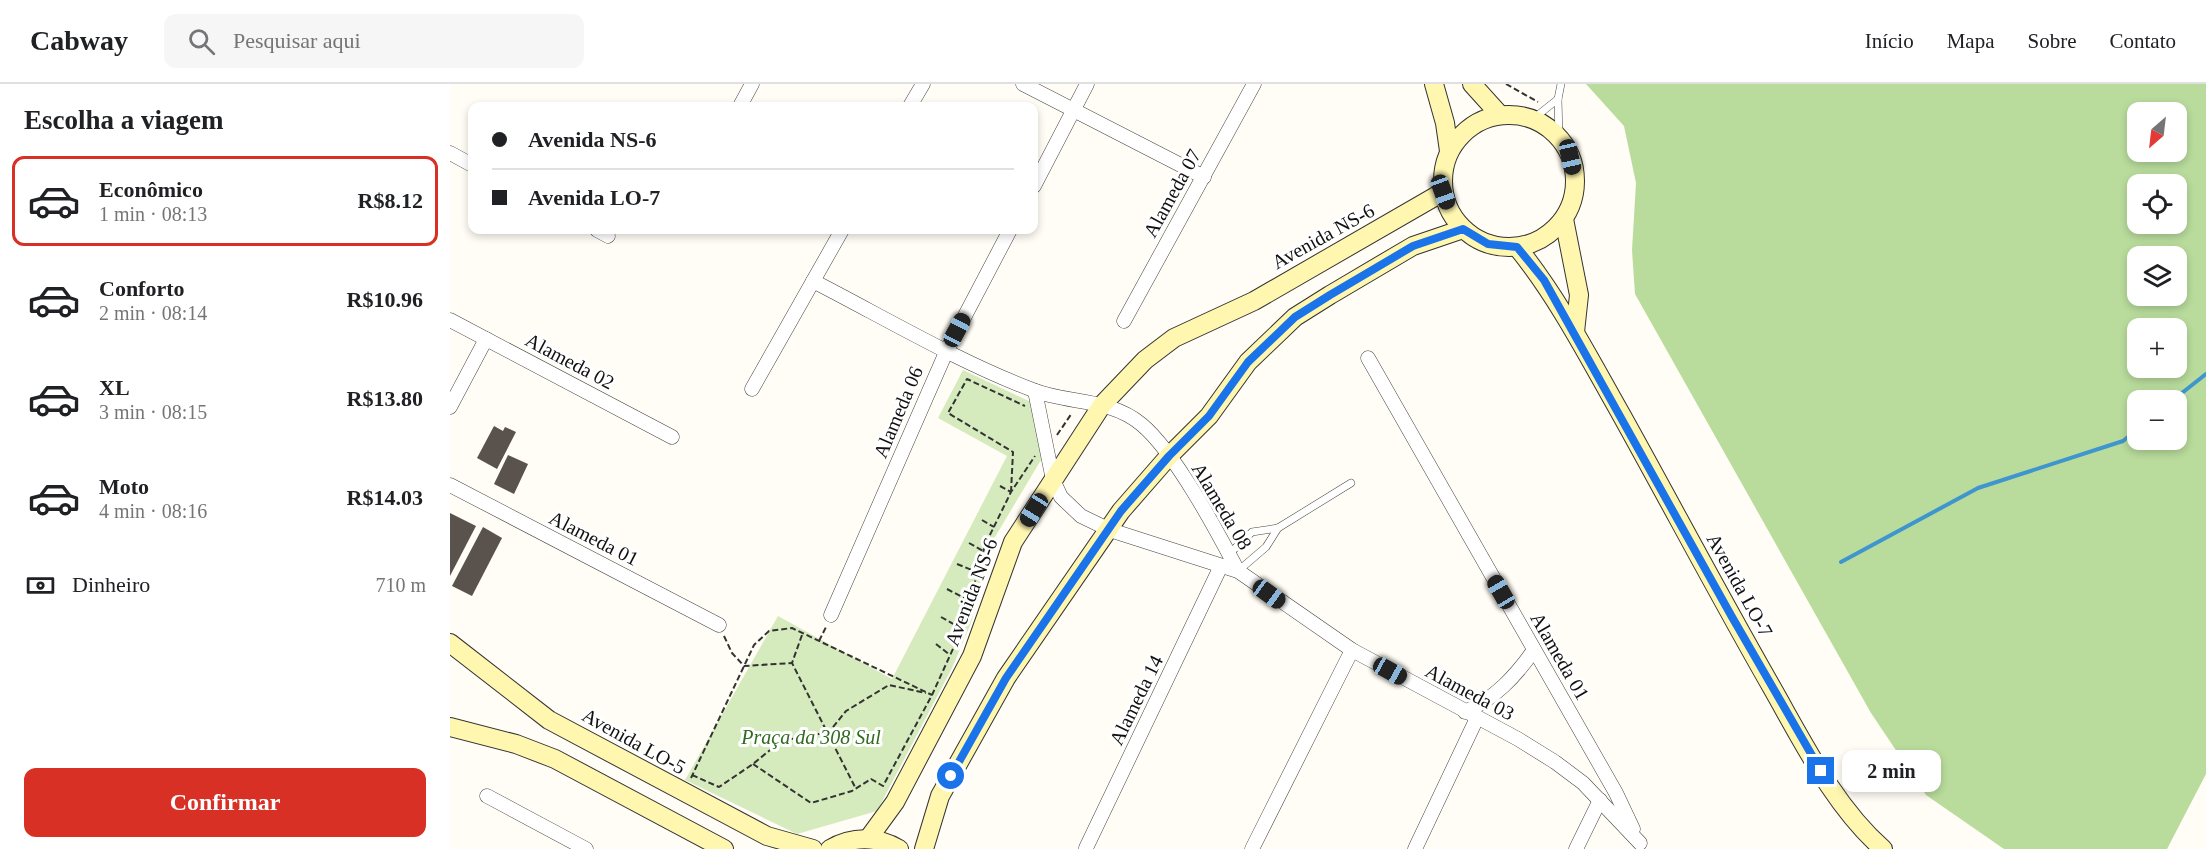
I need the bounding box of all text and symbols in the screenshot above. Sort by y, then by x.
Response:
search box [164,14,584,68]
text: Cabway [30,25,128,56]
icon: search [185,25,218,58]
text: Pesquisar aqui [233,28,361,53]
text: Início [1865,29,1914,53]
text: Mapa [1947,29,1995,53]
text: Sobre [2028,29,2077,53]
text: Contato [2110,29,2176,53]
north arrow [2127,102,2187,162]
map controls [2127,102,2187,450]
text: Escolha a viagem [24,105,224,135]
text: Avenida NS-6 [528,127,657,152]
car [1557,137,1583,177]
street label: Alameda 07 [1139,145,1205,241]
car [1428,172,1458,212]
icon: car [27,174,81,228]
button: locate [2127,174,2187,234]
text: Econômico [99,177,203,202]
text: Avenida LO-7 [528,185,660,210]
text: R$8.12 [358,188,423,213]
street label: Avenida NS-6 [1268,199,1378,273]
text: 1 min · 08:13 [99,203,207,225]
button: layers [2127,246,2187,306]
icon: car [27,273,81,327]
text: Conforto [99,276,185,301]
text: R$10.96 [347,287,423,312]
text: 2 min · 08:14 [99,302,207,324]
car [941,310,973,350]
button: + [2127,318,2187,378]
street label: Alameda 02 [522,328,618,394]
street label: Alameda 06 [869,363,927,461]
icon: car [27,372,81,426]
text: XL [99,375,130,400]
text: R$13.80 [347,386,423,411]
button: − [2127,390,2187,450]
text: 3 min · 08:15 [99,401,207,423]
street label: Alameda 08 [1188,459,1256,553]
icon: car [27,471,81,525]
text: Moto [99,474,149,499]
text: R$14.03 [347,485,423,510]
car [1017,490,1051,530]
text: 4 min · 08:16 [99,500,207,522]
street label: Alameda 01 [546,506,642,570]
street label: Avenida LO-7 [1703,530,1777,640]
street label: Avenida NS-6 [940,535,1002,649]
icon: cash [24,569,57,602]
text: Dinheiro [72,572,150,597]
car [1484,572,1518,612]
text: 710 m [375,574,426,596]
car [1249,576,1289,612]
street label: Alameda 01 [1526,608,1594,704]
street label: Alameda 14 [1105,652,1167,748]
car [1370,654,1410,688]
street label: Alameda 03 [1422,659,1518,725]
street label: Avenida LO-5 [579,704,689,778]
park label: Praça da 308 Sul [740,726,881,749]
callout: 2 min [1842,750,1941,792]
route end [1807,757,1834,784]
text: 2 min [1867,760,1916,782]
route start [937,762,964,789]
button: Confirmar [24,768,426,837]

